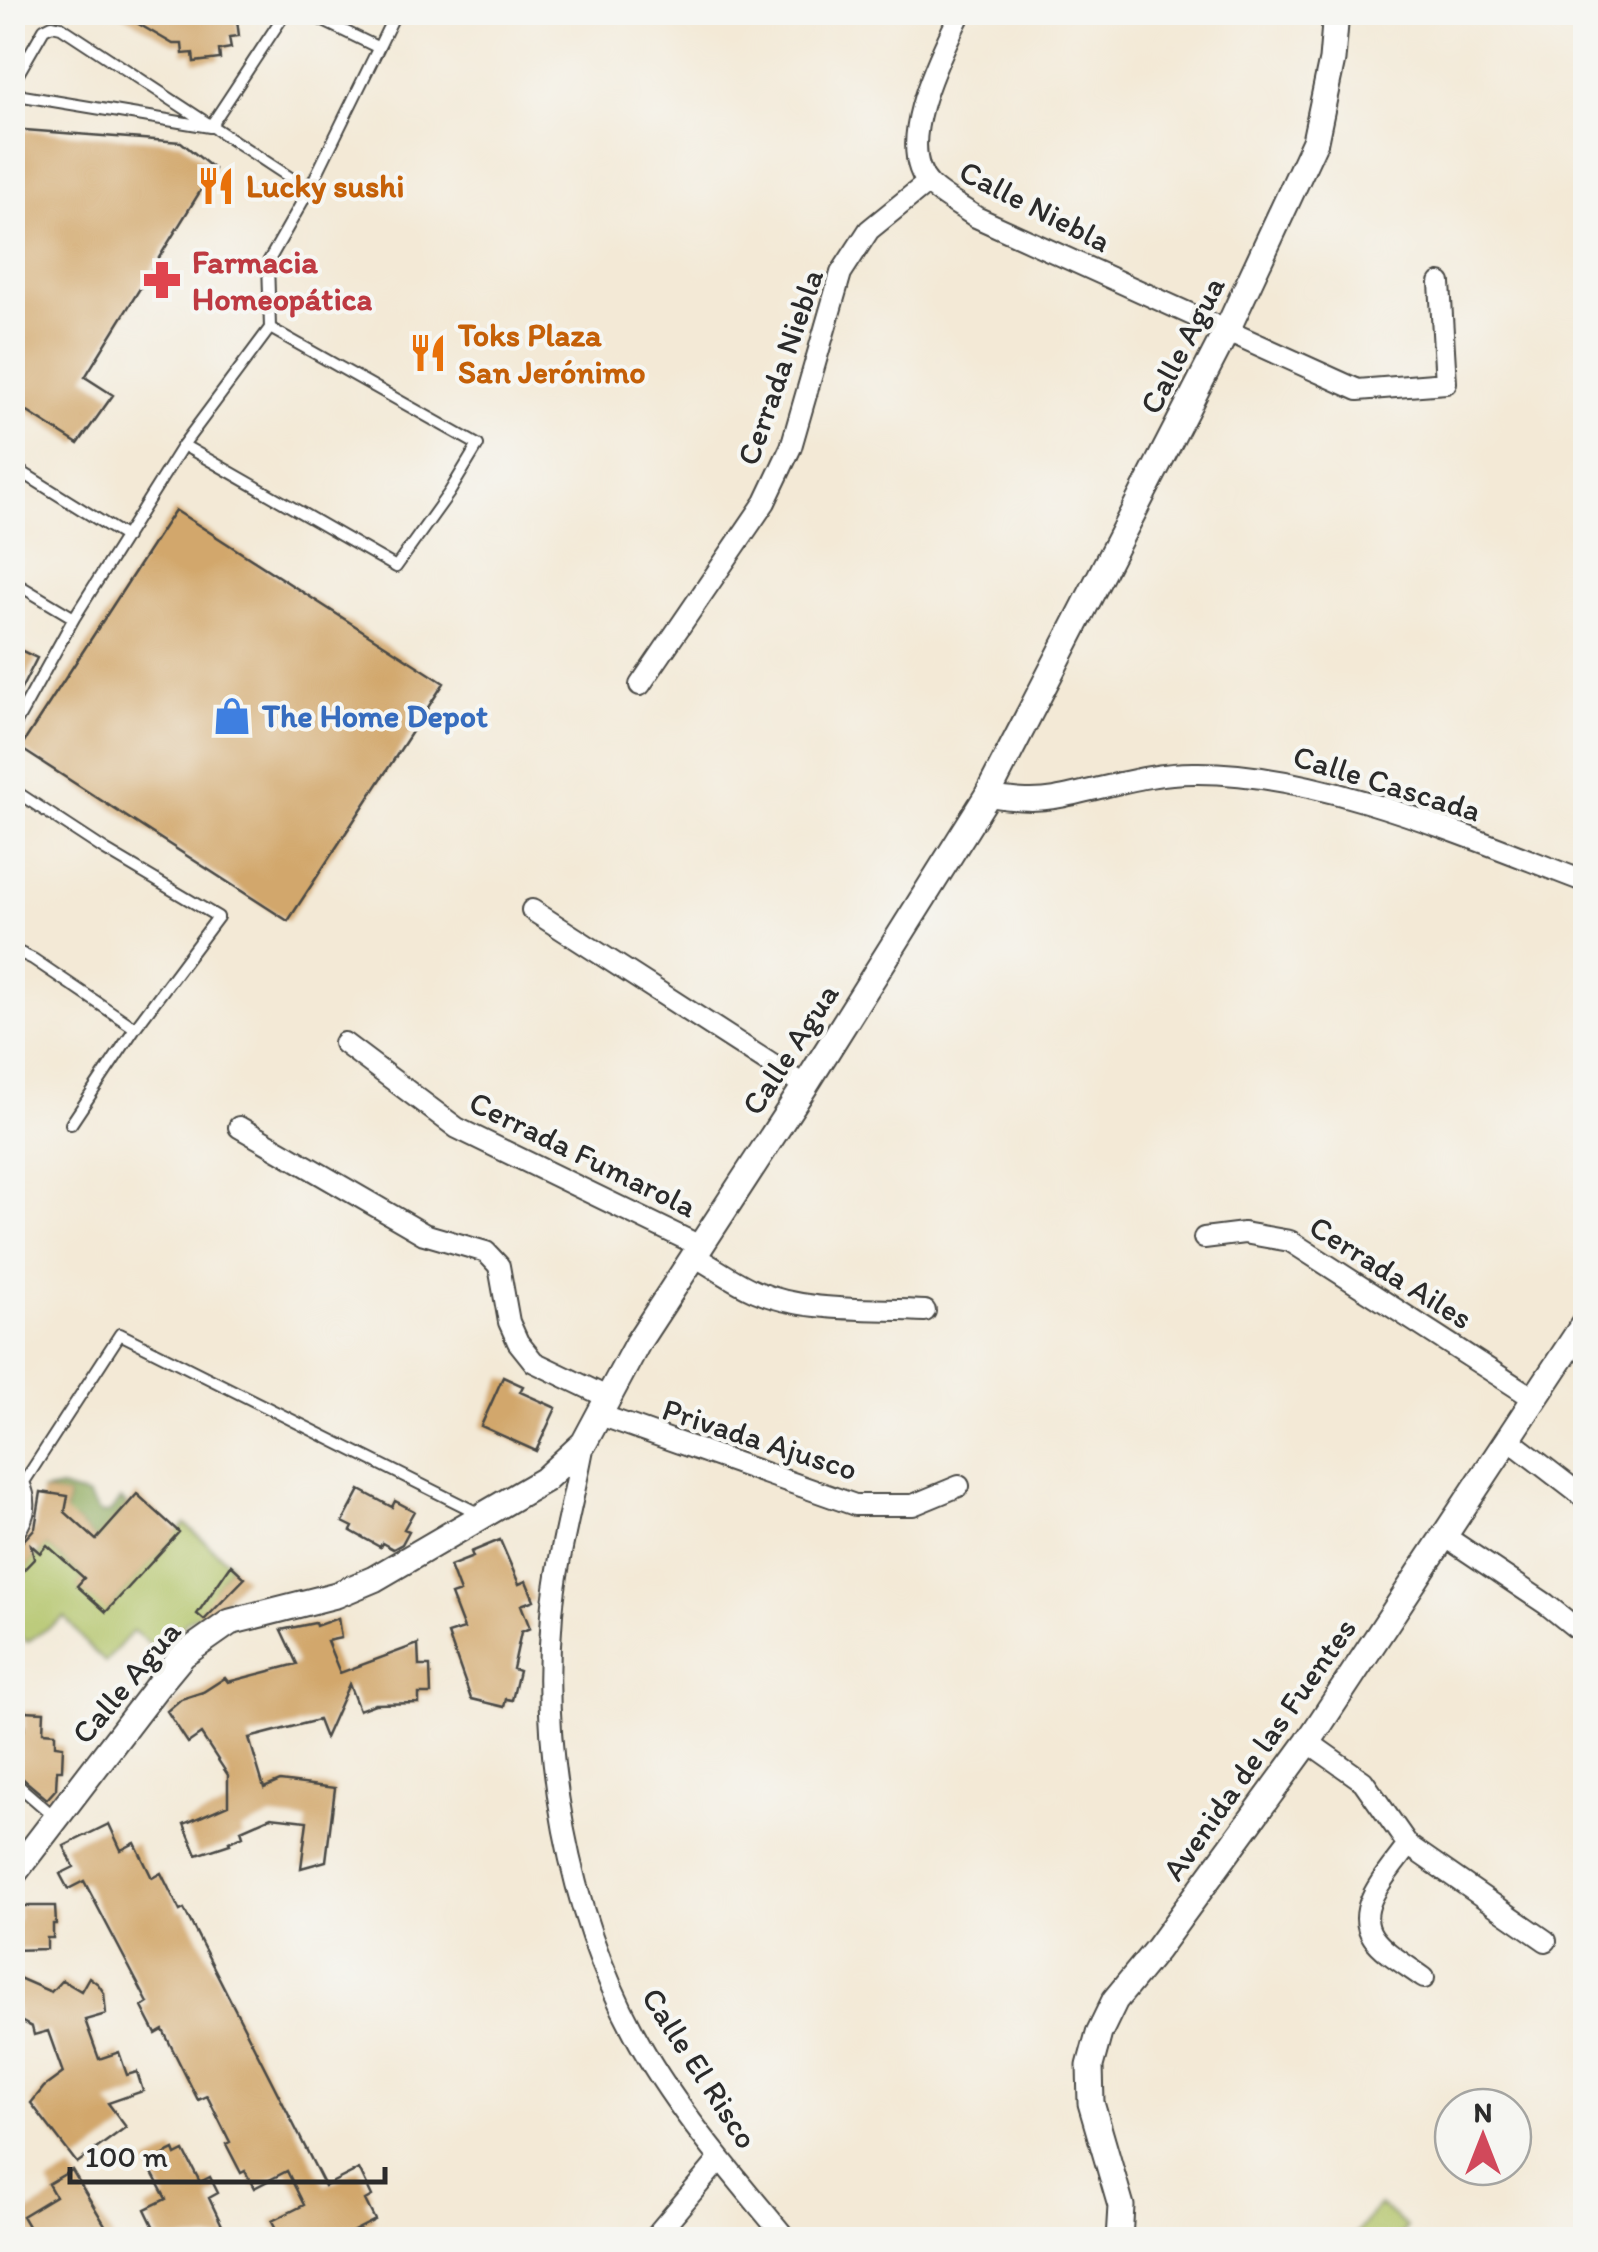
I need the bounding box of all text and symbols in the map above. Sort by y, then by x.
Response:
street label: Calle Niebla [953,152,1117,260]
restaurant icon: Lucky sushi [195,165,237,207]
place label: Lucky sushi [246,167,404,205]
place label: Farmacia Homeopática [192,243,373,318]
pharmacy icon: Farmacia Homeopática [141,259,183,301]
street label: Cerrada Niebla [729,264,831,470]
street label: Calle Agua [1131,270,1233,420]
place label: Toks Plaza San Jerónimo [457,316,646,391]
restaurant icon: Toks Plaza San Jerónimo [407,332,449,374]
shop icon: The Home Depot [211,695,253,737]
place label: The Home Depot [261,697,488,735]
street label: Calle Cascada [1289,736,1486,830]
street label: Calle Agua [733,976,847,1122]
street label: Cerrada Fumarola [463,1083,703,1226]
street label: Cerrada Ailes [1303,1207,1479,1337]
street label: Privada Ajusco [658,1390,862,1488]
street label: Avenida de las Fuentes [1154,1610,1364,1888]
street label: Calle Agua [64,1612,189,1751]
street label: Calle El Risco [634,1980,766,2156]
north arrow [1433,2087,1533,2187]
text: N [1474,2095,1492,2129]
scale bar [70,2122,385,2184]
text: 100 m [85,2138,168,2175]

